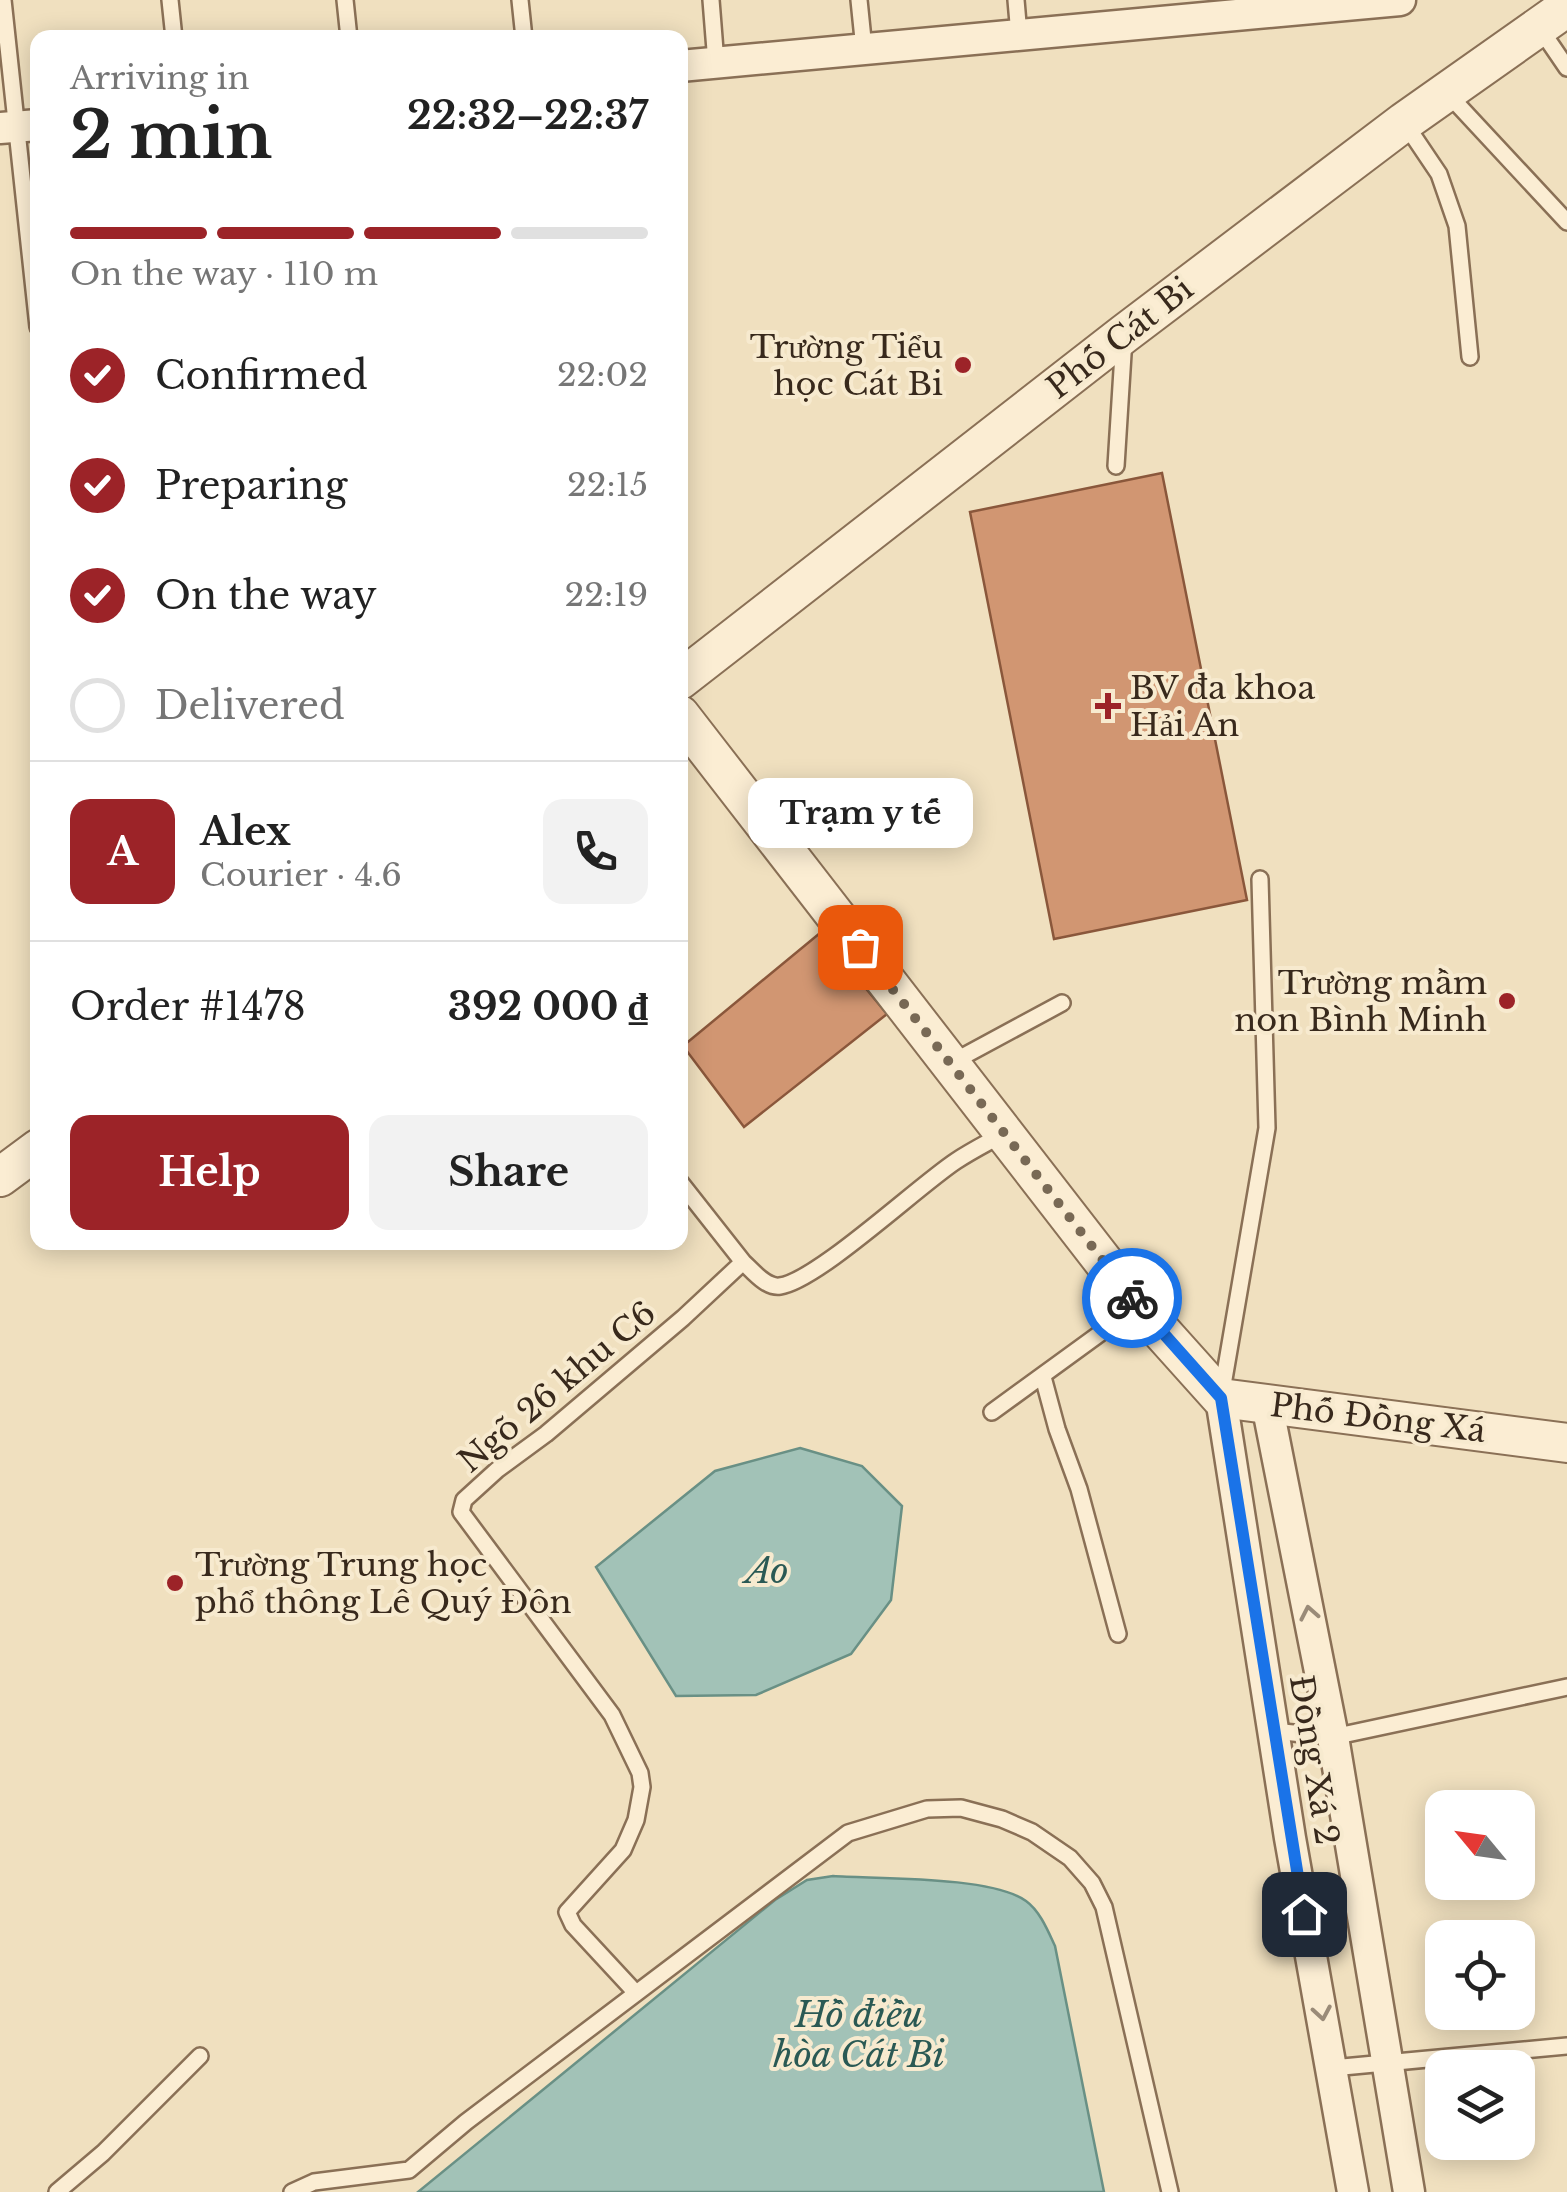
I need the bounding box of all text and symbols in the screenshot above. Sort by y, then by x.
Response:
text: Arriving in [70,58,249,98]
text: 22:32–22:37 [407,92,648,139]
text: 2 min [70,95,272,176]
text: On the way · 110 m [70,254,378,294]
street label: Phố Cát Bi [1039,269,1201,407]
place label: Trường Tiểu học Cát Bi [750,327,943,404]
icon: check [70,348,125,403]
text: Confirmed [155,352,368,399]
marker: Trường Tiểu học Cát Bi [952,354,974,376]
text: 22:02 [557,355,648,395]
icon: check [70,458,125,513]
text: Preparing [155,462,347,509]
text: 22:15 [567,465,648,505]
icon: check [70,568,125,623]
text: On the way [155,572,377,619]
text: 22:19 [565,575,648,615]
place label: BV đa khoa Hải An [1130,668,1315,745]
text: Delivered [155,682,345,729]
marker: BV đa khoa Hải An [1095,693,1121,719]
callout: Trạm y tế [748,777,972,847]
text: Trạm y tế [780,793,941,833]
button: phone [543,799,648,904]
text: Alex [200,808,291,855]
text: A [107,828,138,875]
text: Courier · 4.6 [200,855,402,895]
pin [818,905,903,990]
icon: bag [833,920,888,975]
place label: Trường mầm non Bình Minh [1234,963,1487,1040]
text: Order #1478 [70,983,306,1030]
text: 392 000 ₫ [448,983,648,1030]
marker: Trường mầm non Bình Minh [1496,990,1518,1012]
button: Help [70,1115,349,1230]
button: Share [369,1115,648,1230]
courier [1082,1248,1182,1348]
icon: bike [1105,1271,1160,1326]
street label: Ngõ 26 khu C6 [450,1293,664,1481]
street label: Phố Đồng Xá [1268,1385,1488,1451]
place label: Trường Trung học phổ thông Lê Quý Đôn [195,1545,571,1622]
water label: Ao [741,1549,789,1592]
marker: Trường Trung học phổ thông Lê Quý Đôn [164,1572,186,1594]
one-way arrow [1299,1605,1320,1622]
street label: Đồng Xá 2 [1281,1672,1347,1848]
north arrow [1425,1790,1535,1900]
map controls [1425,1790,1535,2160]
pin [1262,1872,1347,1957]
icon: home [1277,1887,1332,1942]
button: locate [1425,1920,1535,2030]
water label: Hồ điều hòa Cát Bi [772,1993,945,2076]
one-way arrow [1311,2004,1332,2021]
button: layers [1425,2050,1535,2160]

